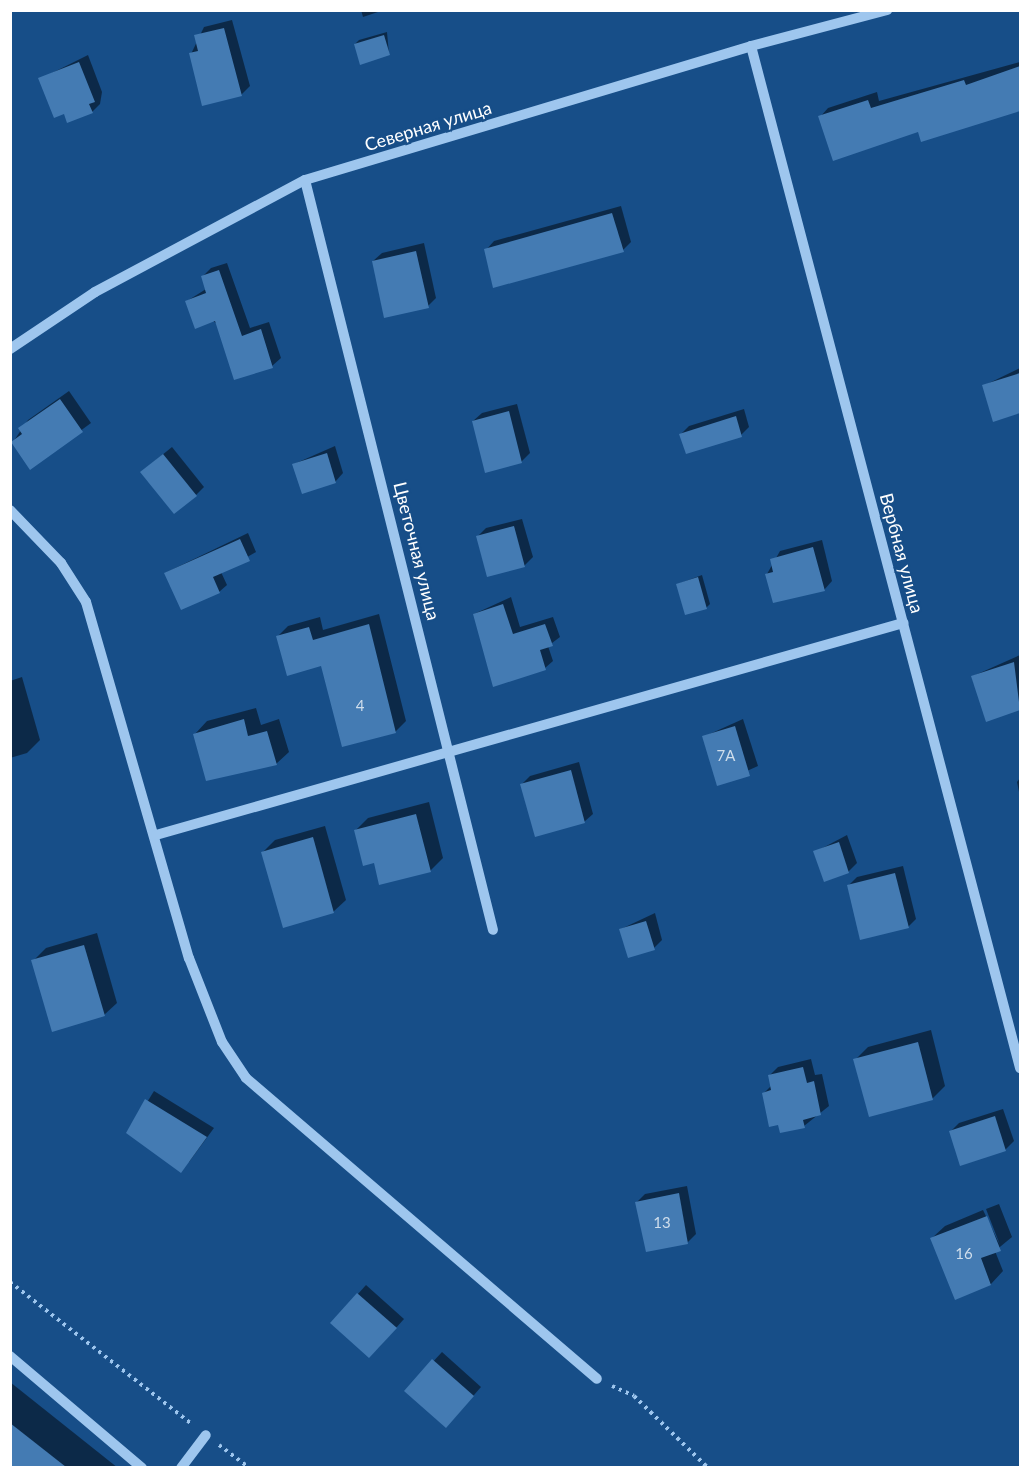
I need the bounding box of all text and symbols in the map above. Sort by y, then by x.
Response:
street label: Северная улица [362,96,494,156]
street label: Цветочная улица [389,479,445,623]
street label: Вербная улица [876,491,928,615]
house number: 4 [356,697,364,715]
house number: 7А [717,747,735,765]
house number: 13 [653,1214,671,1232]
house number: 16 [955,1245,973,1263]

